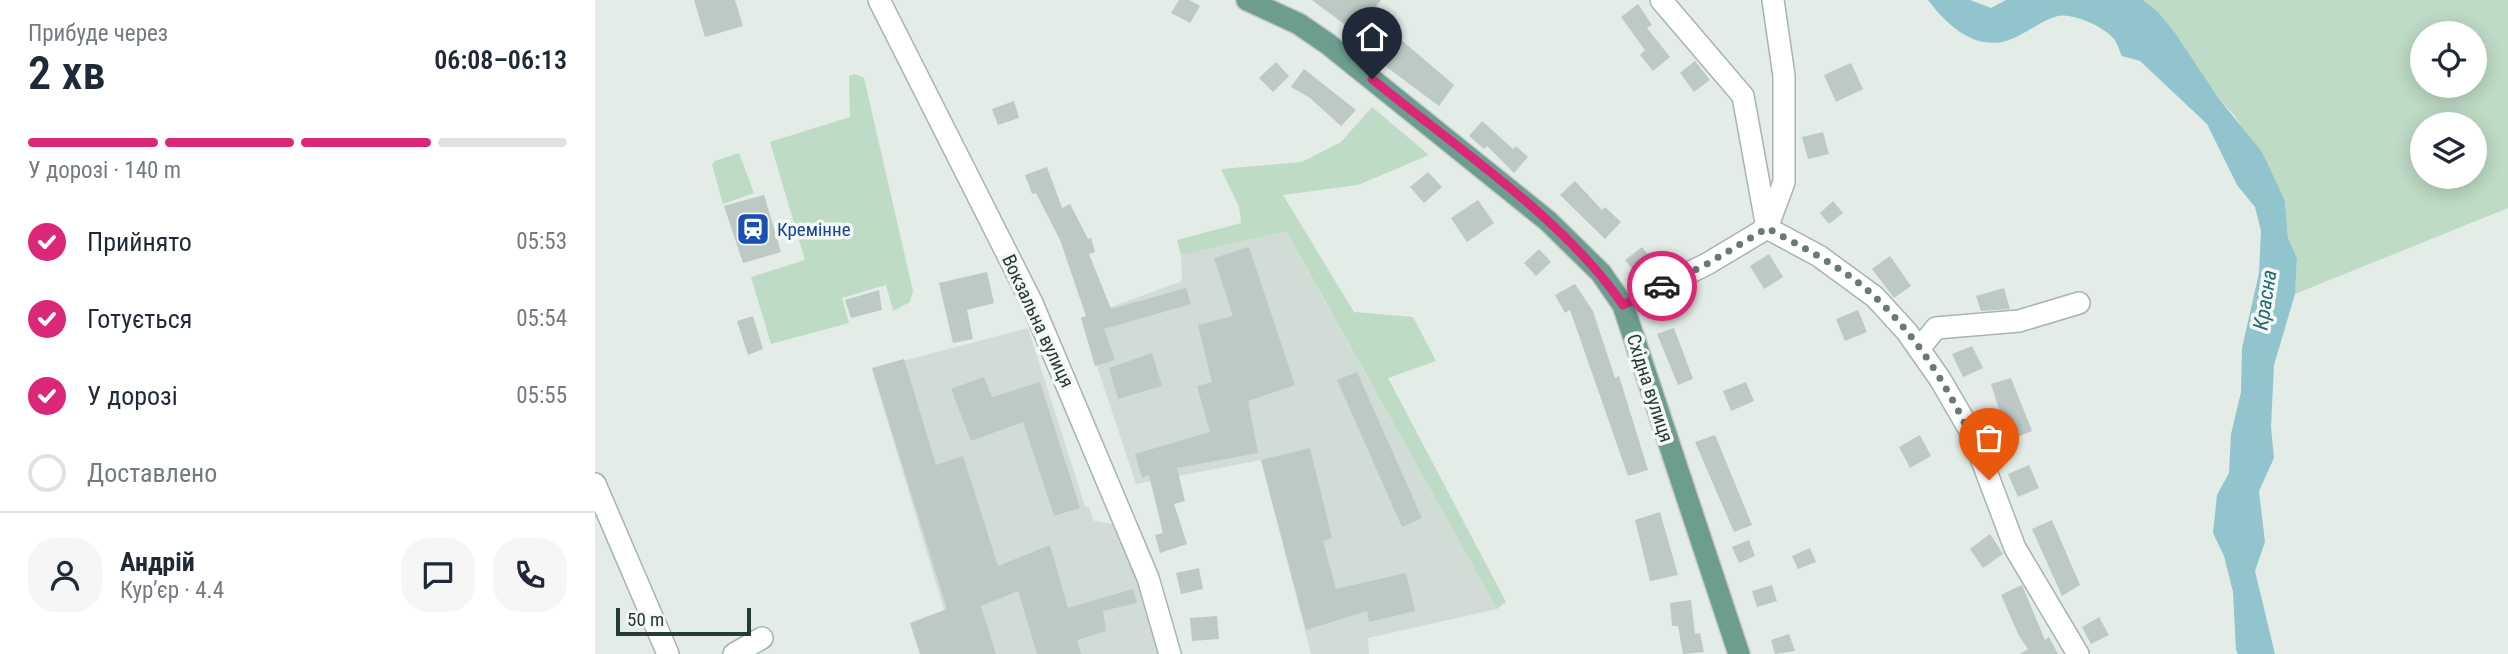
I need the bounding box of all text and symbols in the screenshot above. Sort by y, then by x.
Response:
pin [1342,7,1402,79]
icon: home [1353,18,1391,56]
text: Прибуде через [28,20,168,47]
map controls [2410,21,2487,189]
button: locate [2410,21,2487,98]
text: 06:08–06:13 [434,45,567,75]
text: 2 хв [28,46,105,100]
button: layers [2410,112,2487,189]
text: У дорозі · 140 m [28,157,181,184]
station icon: Кремінне [734,210,772,248]
place label: Кремінне [777,218,851,241]
icon: check [28,223,66,261]
text: Прийнято [87,227,192,257]
text: 05:53 [516,228,567,255]
street label: Вокзальна вулиця [997,251,1079,391]
courier [1627,251,1697,321]
icon: car [1643,267,1681,305]
water label: Красна [2248,268,2282,332]
icon: check [28,300,66,338]
text: Готується [87,304,192,334]
text: 05:54 [516,305,567,332]
street label: Східна вулиця [1622,331,1678,445]
icon: check [28,377,66,415]
text: У дорозі [87,381,178,411]
text: 05:55 [516,382,567,409]
pin [1959,408,2019,480]
icon: bag [1970,419,2008,457]
text: Доставлено [87,458,217,488]
button: person [28,538,102,612]
button: chat [401,538,475,612]
button: phone [493,538,567,612]
text: Андрій [120,547,195,577]
text: Кур’єр · 4.4 [120,577,224,604]
scale bar [616,605,751,637]
text: 50 m [627,608,664,631]

